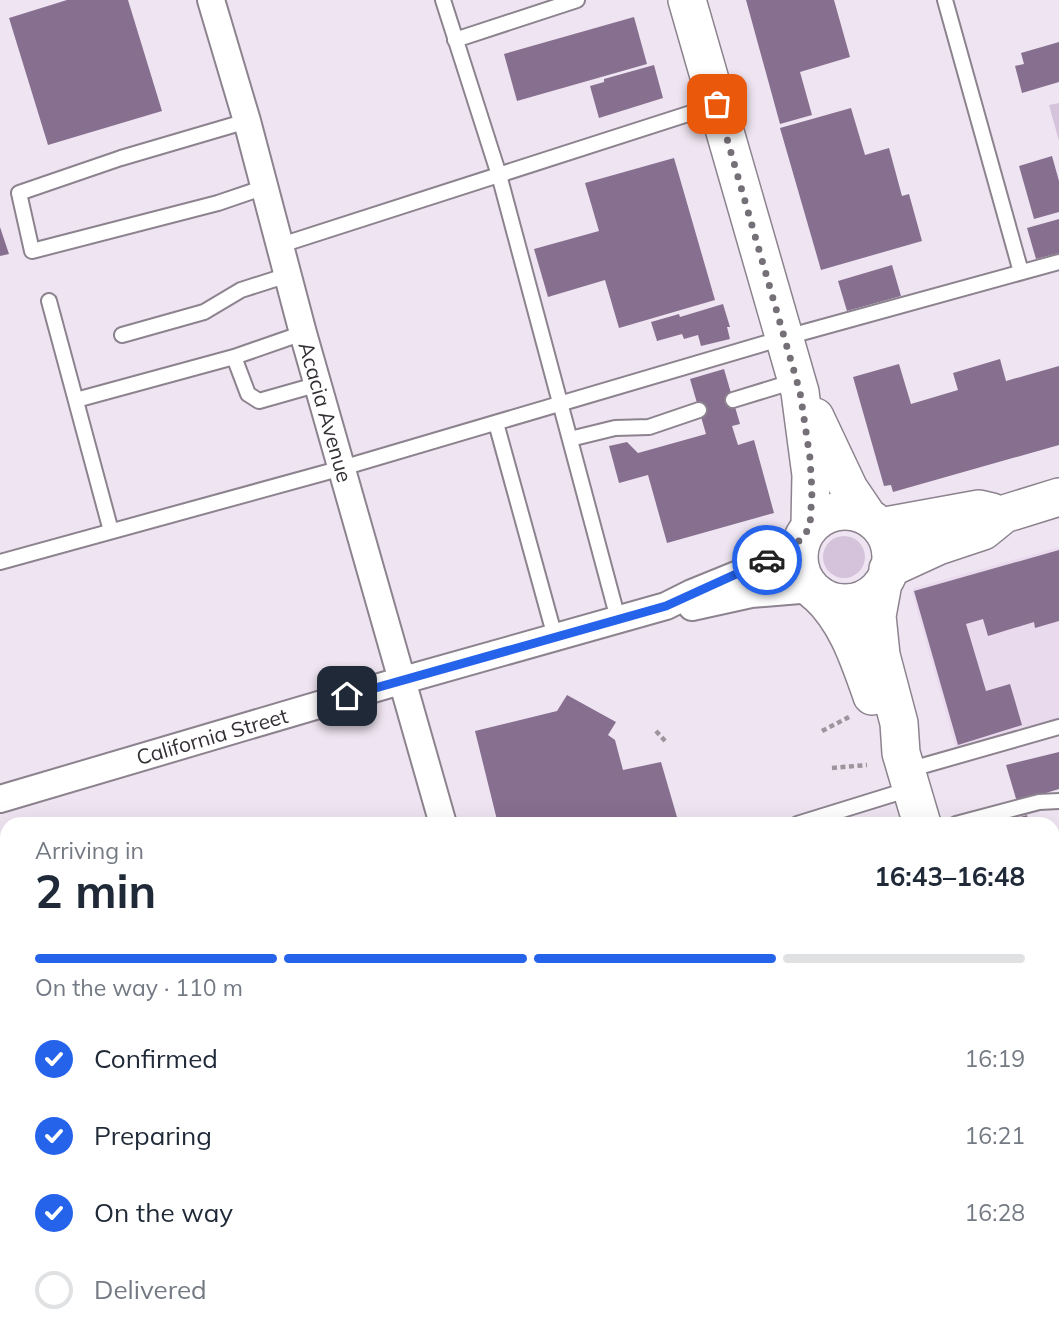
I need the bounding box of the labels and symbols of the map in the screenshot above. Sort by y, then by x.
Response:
pin [687,74,747,134]
street label: Acacia Avenue [294,339,358,485]
courier [732,525,802,595]
pin [317,666,377,726]
street label: California Street [133,702,291,770]

